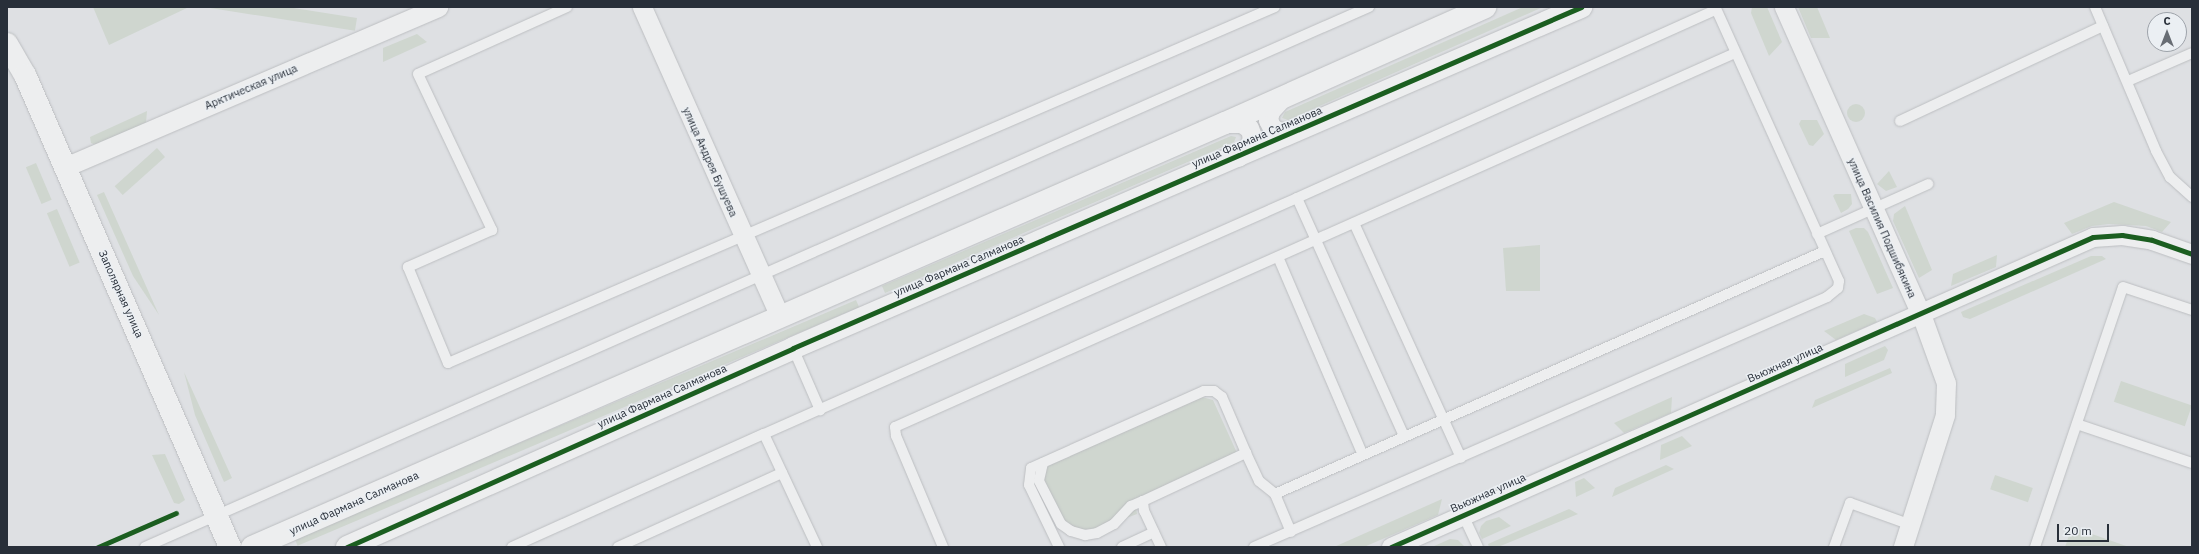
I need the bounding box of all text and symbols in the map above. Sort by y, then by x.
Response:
north arrow [2147,12,2187,52]
text: С [2163,14,2171,28]
street label: Арктическая улица [203,62,299,112]
street label: улица Фармана Салманова [1190,104,1324,170]
street label: улица Андрея Бушуева [680,105,740,219]
street label: улица Василия Подшибякина [1845,156,1919,300]
street label: улица Фармана Салманова [892,233,1026,299]
street label: Заполярная улица [96,248,146,340]
street label: Вьюжная улица [1745,340,1825,386]
street label: улица Фармана Салманова [595,361,729,431]
street label: улица Фармана Салманова [287,468,421,538]
street label: Вьюжная улица [1448,470,1528,516]
scale bar [2059,516,2111,542]
text: 20 m [2064,523,2092,538]

